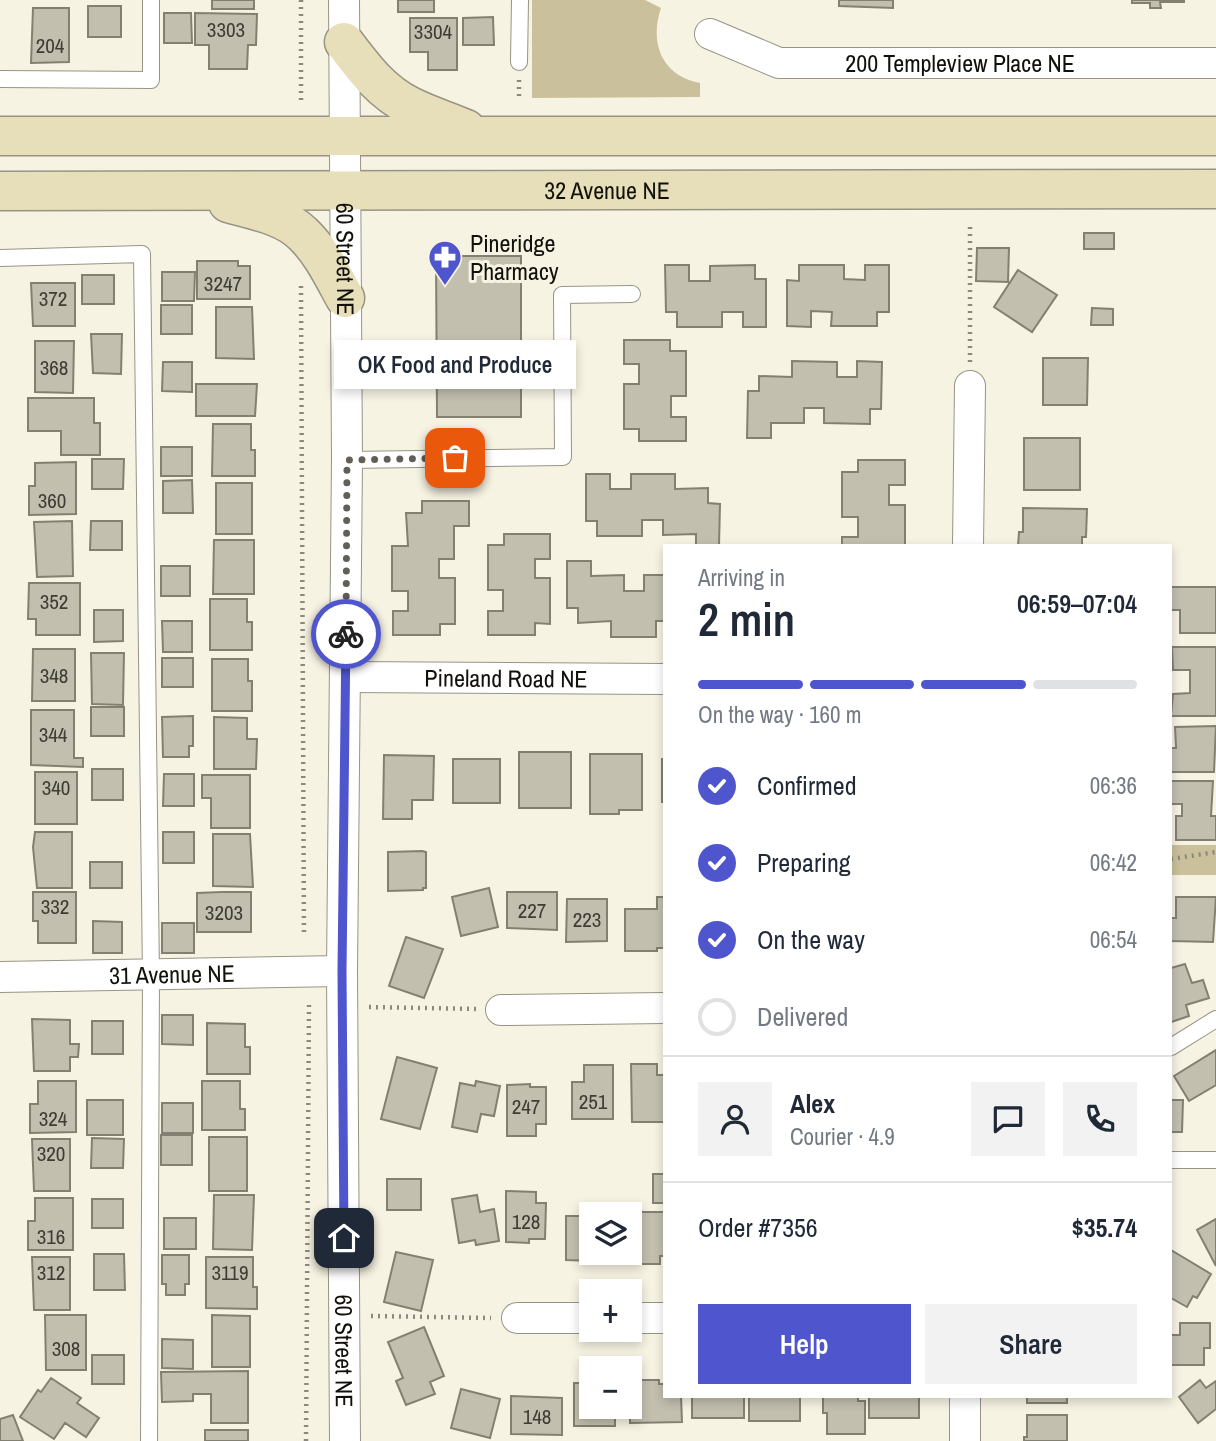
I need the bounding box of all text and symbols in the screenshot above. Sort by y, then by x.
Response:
house number: 3303 [207,15,245,44]
house number: 3304 [414,17,453,46]
house number: 204 [36,31,65,60]
street label: 200 Templeview Place NE [845,47,1075,79]
street label: 32 Avenue NE [544,174,670,206]
street label: 60 Street NE [329,202,362,316]
place label: Pineridge Pharmacy [470,227,559,287]
pharmacy icon: Pineridge Pharmacy [426,238,464,287]
house number: 3247 [204,269,242,298]
house number: 372 [39,284,67,313]
callout: OK Food and Produce [334,339,576,388]
text: OK Food and Produce [358,349,552,380]
house number: 368 [40,353,68,382]
pin [425,428,485,488]
icon: bag [436,439,474,477]
house number: 360 [38,486,66,515]
text: Arriving in [698,562,785,593]
text: 06:59–07:04 [1017,586,1137,621]
house number: 352 [40,587,68,616]
text: 2 min [698,588,795,650]
courier [311,599,381,669]
icon: bike [327,615,365,653]
house number: 348 [40,661,68,690]
street label: Pineland Road NE [424,661,588,695]
text: On the way · 160 m [698,699,862,730]
house number: 344 [39,720,68,749]
icon: check [698,767,736,805]
text: Confirmed [757,768,857,803]
text: 06:36 [1090,770,1137,801]
house number: 340 [42,773,70,802]
icon: check [698,844,736,882]
text: Preparing [757,845,851,880]
text: 06:42 [1090,847,1137,878]
house number: 332 [41,892,69,921]
house number: 227 [518,896,546,925]
house number: 3203 [205,898,243,927]
house number: 223 [573,905,601,934]
icon: check [698,921,736,959]
text: On the way [757,922,865,957]
text: 06:54 [1090,924,1137,955]
street label: 31 Avenue NE [109,957,235,991]
text: Delivered [757,999,848,1034]
button: person [698,1082,772,1156]
button: chat [971,1082,1045,1156]
button: phone [1063,1082,1137,1156]
text: Alex [790,1086,835,1121]
house number: 251 [579,1087,608,1116]
house number: 247 [512,1092,540,1121]
house number: 324 [39,1104,68,1133]
text: Courier · 4.9 [790,1121,895,1152]
house number: 320 [37,1139,65,1168]
map controls [579,1202,642,1419]
button: layers [579,1202,642,1265]
house number: 128 [512,1207,540,1236]
pin [314,1208,374,1268]
text: Order #7356 [698,1210,818,1245]
text: $35.74 [1072,1210,1137,1245]
icon: home [325,1219,363,1257]
house number: 316 [37,1222,65,1251]
house number: 312 [37,1258,65,1287]
house number: 3119 [211,1258,249,1287]
button: + [579,1279,642,1342]
street label: 60 Street NE [328,1294,361,1407]
button: Help [698,1304,911,1384]
button: Share [925,1304,1137,1384]
house number: 308 [52,1334,80,1363]
button: − [579,1356,642,1419]
house number: 148 [523,1402,551,1431]

